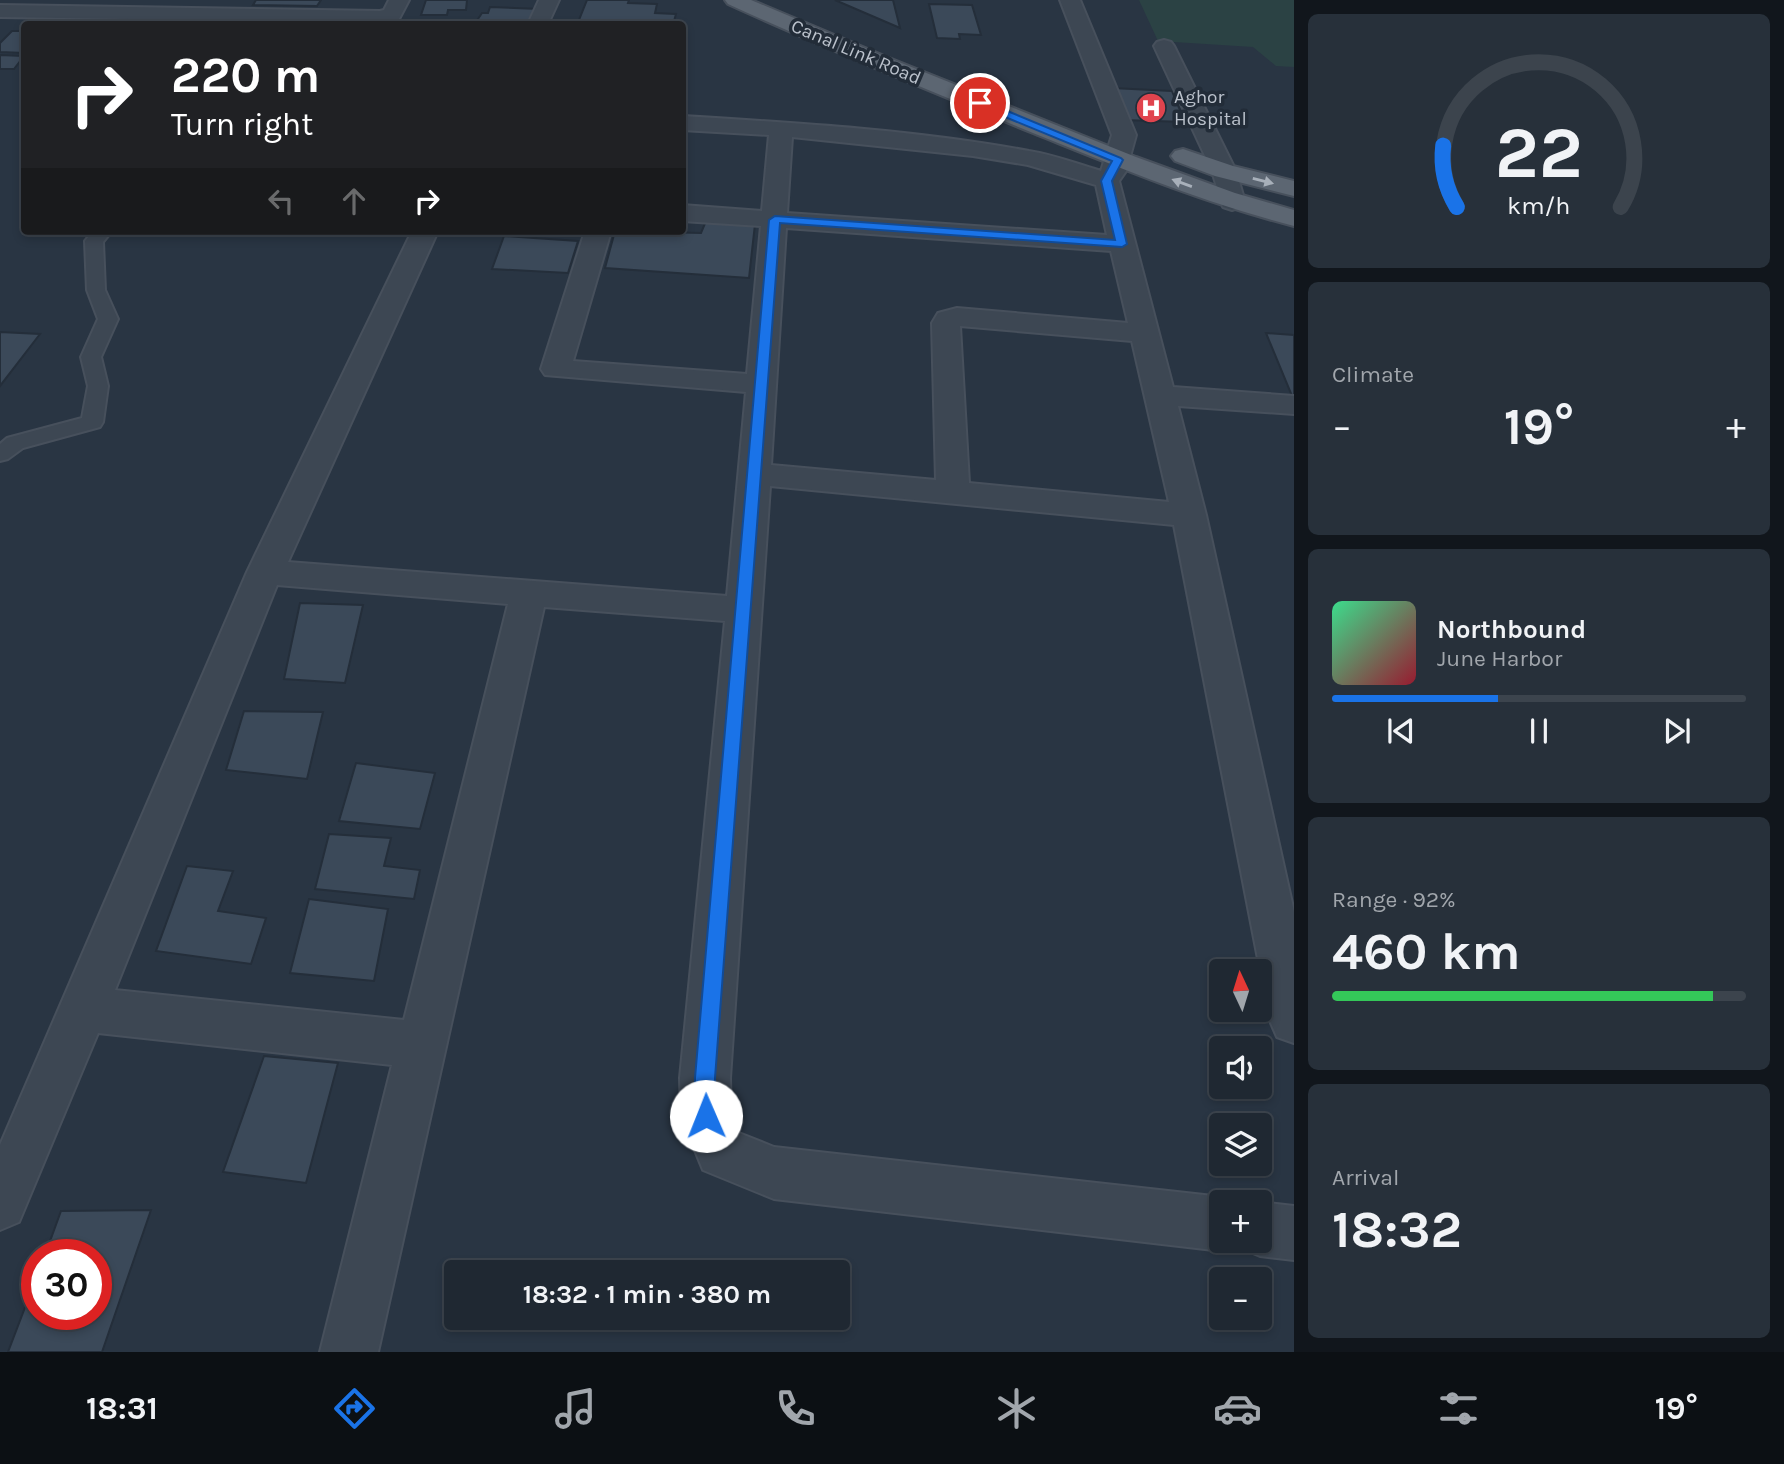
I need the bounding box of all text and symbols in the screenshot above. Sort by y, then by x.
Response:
street label: Canal Link Road [788,15,924,89]
text: 220 m [171,47,320,104]
icon: right [56,49,147,140]
pin [950,73,1010,133]
icon: arrive [961,84,999,122]
place label: Aghor Hospital [1174,86,1247,130]
hospital icon: Aghor Hospital [1134,91,1168,125]
text: Turn right [171,106,313,143]
text: 22 [1495,110,1583,195]
one-way arrow [1252,176,1274,187]
one-way arrow [1171,178,1192,189]
icon: left [262,182,300,220]
icon: ahead [335,182,373,220]
icon: right [408,182,446,220]
text: km/h [1507,191,1571,220]
text: Climate [1332,361,1414,388]
text: 19° [1504,396,1574,457]
text: − [1332,404,1352,449]
text: + [1726,404,1746,449]
text: Northbound [1437,614,1586,645]
text: June Harbor [1437,645,1562,672]
icon: previous [1382,712,1420,750]
icon: pause [1520,712,1558,750]
icon: next [1658,712,1696,750]
text: Range · 92% [1332,886,1456,913]
text: 460 km [1332,921,1521,982]
north arrow [1209,959,1272,1022]
map controls [1209,959,1272,1330]
button: sound [1209,1036,1272,1099]
position arrow [669,1079,743,1153]
button: layers [1209,1113,1272,1176]
text: Arrival [1332,1164,1399,1191]
button: + [1209,1190,1272,1253]
text: 18:32 [1332,1199,1462,1260]
speed limit sign: 30 [21,1239,112,1330]
button: − [1209,1267,1272,1330]
text: 18:32 · 1 min · 380 m [523,1279,771,1310]
icon: directions [330,1384,379,1433]
icon: music [551,1384,600,1433]
icon: phone [771,1384,820,1433]
icon: climate [992,1384,1041,1433]
icon: car [1213,1384,1262,1433]
icon: filters [1434,1384,1483,1433]
text: 18:31 [86,1390,158,1427]
text: 19° [1655,1390,1698,1427]

